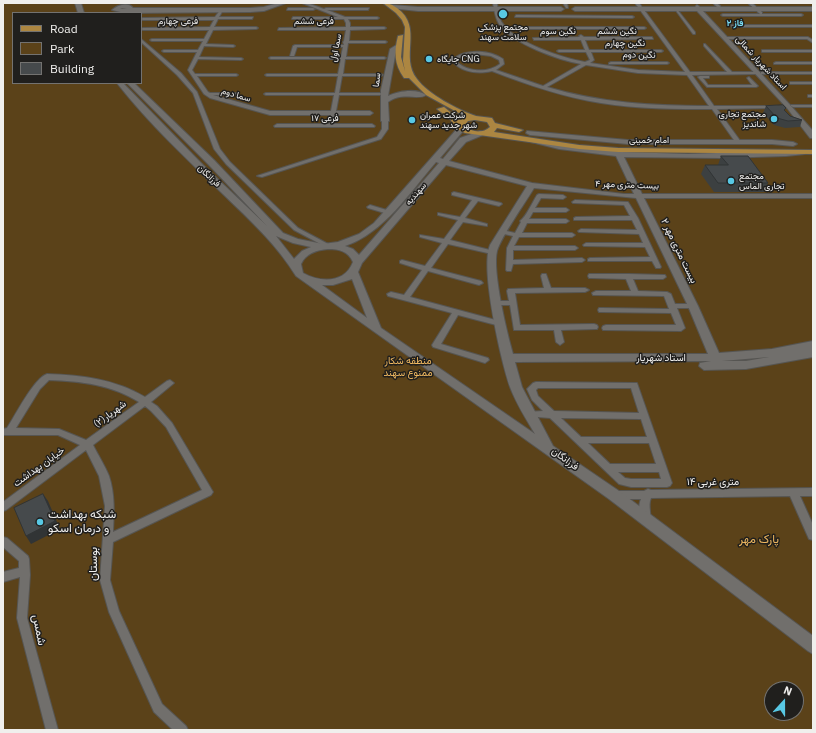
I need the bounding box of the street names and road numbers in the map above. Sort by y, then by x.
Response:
street label: فرعی چهارم [158,16,198,26]
street label: فرعی ششم [294,16,334,26]
street label: نگین سوم [540,26,576,36]
street label: نگین ششم [597,26,637,36]
street label: سما اول [328,33,344,63]
street label: استاد شهریار شمالی [733,34,789,92]
street label: نگین چهارم [605,38,645,48]
street label: نگین دوم [622,49,656,61]
street label: سما [371,72,383,88]
street label: سما دوم [220,86,252,104]
street label: فرعی ۱۷ [311,113,339,123]
street label: امام خمینی [629,135,669,145]
street label: فرزانگان [195,163,223,189]
street label: بیست متری مهر ۴ [595,178,659,192]
street label: سهندیه [403,180,429,208]
street label: بیست متری مهر ۲ [658,217,700,285]
street label: استاد شهریار [636,352,686,364]
street label: شهریار(۲) [91,398,129,430]
street label: خیابان بهداشت [11,444,67,490]
street label: فرزانگان [549,445,581,473]
street label: ۱۴ متری غربی [687,476,739,488]
street label: بوستان [87,547,101,581]
street label: شمس [29,613,49,647]

